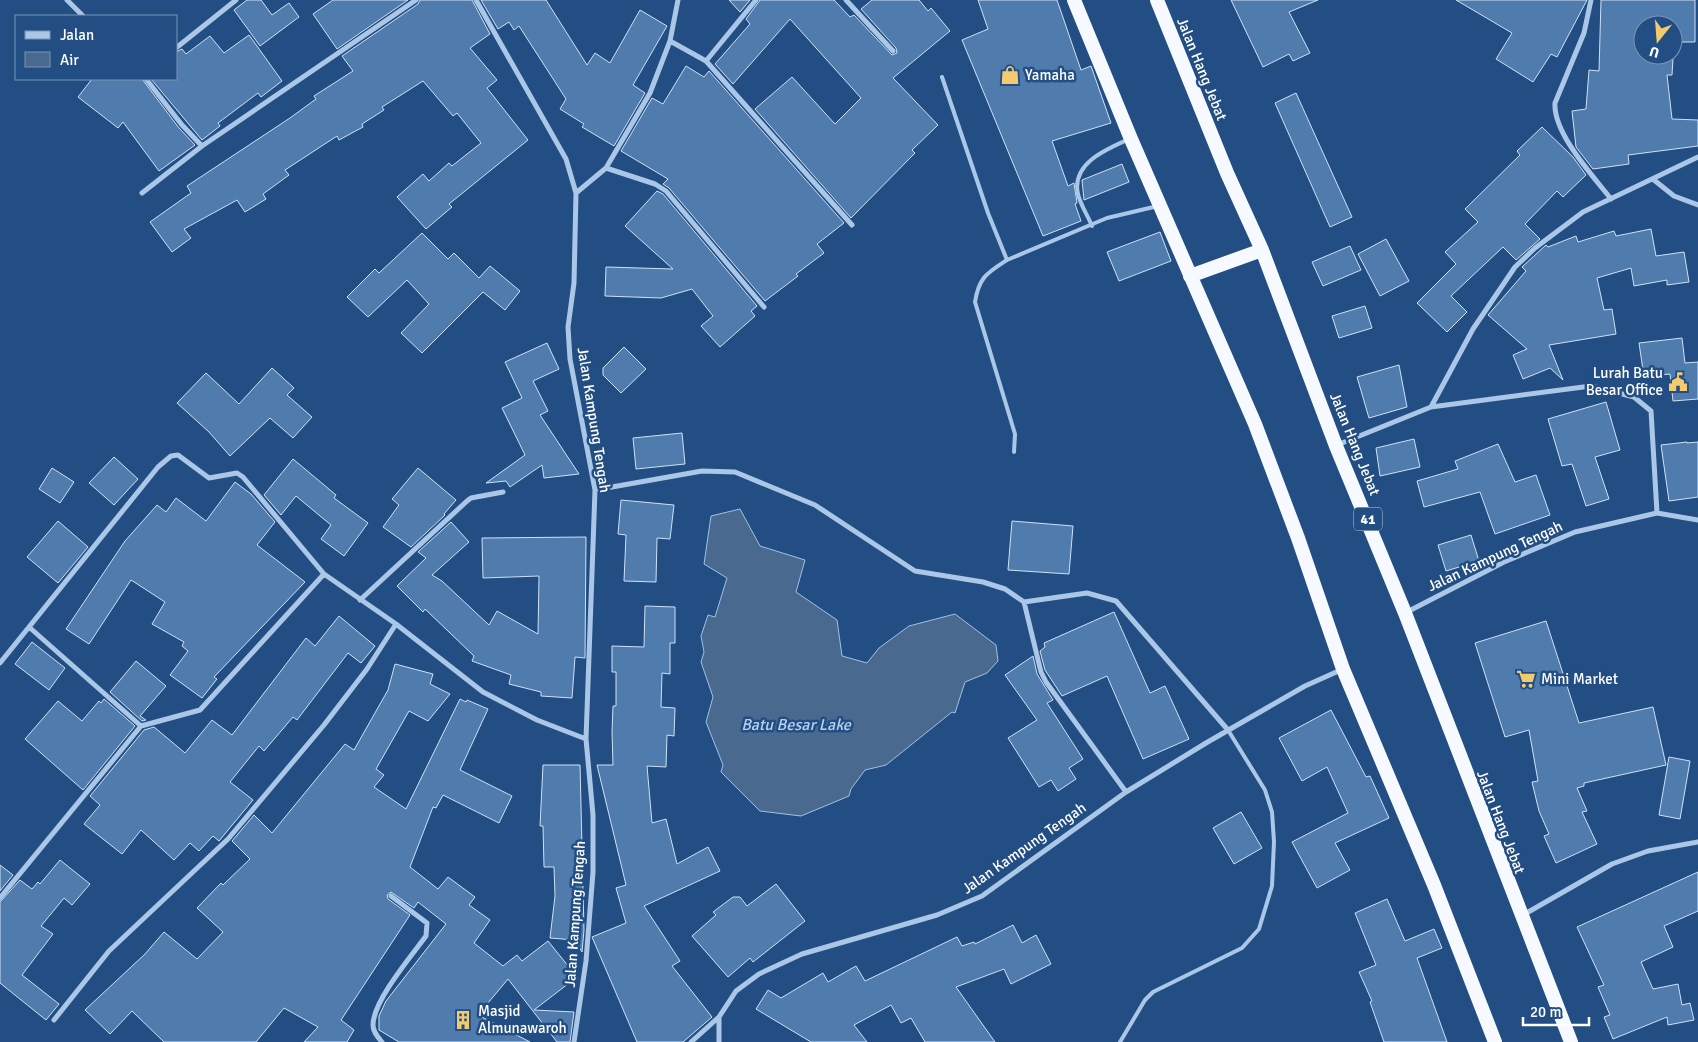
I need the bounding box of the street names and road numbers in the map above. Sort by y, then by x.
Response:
street label: Jalan Hang Jebat [1173,15,1231,123]
street label: Jalan Kampung Tengah [574,346,614,494]
street label: Jalan Hang Jebat [1326,390,1384,498]
road number: 41 [1354,508,1382,530]
street label: Jalan Kampung Tengah [1425,517,1565,595]
street label: Jalan Hang Jebat [1473,768,1529,876]
street label: Jalan Kampung Tengah [959,798,1089,898]
street label: Jalan Kampung Tengah [561,840,589,988]

